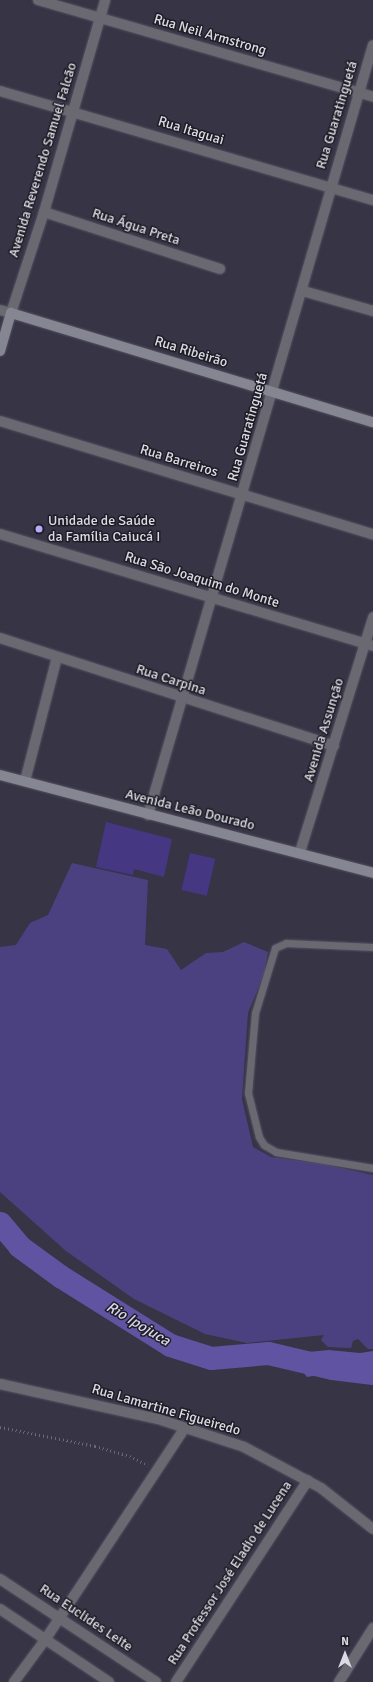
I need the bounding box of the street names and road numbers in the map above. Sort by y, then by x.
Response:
street label: Rua Neil Armstrong [152,11,268,59]
street label: Rua Guaratinguetá [313,59,361,171]
street label: Avenida Reverendo Samuel Falcão [5,61,81,259]
street label: Rua Itaguai [156,113,226,149]
street label: Rua Água Preta [90,205,182,249]
street label: Rua Ribeirão [152,333,230,371]
street label: Rua Guaratinguetá [224,371,272,483]
street label: Rua Barreiros [138,441,220,481]
street label: Rua São Joaquim do Monte [123,548,281,612]
street label: Rua Carpina [134,661,208,699]
street label: Avenida Assunção [300,676,348,784]
street label: Avenida Leão Dourado [124,786,256,834]
street label: Rua Lamartine Figueiredo [90,1381,242,1439]
street label: Rua Professor José Eladio de Lucena [164,1478,296,1668]
street label: Rua Euclides Leite [36,1581,136,1655]

